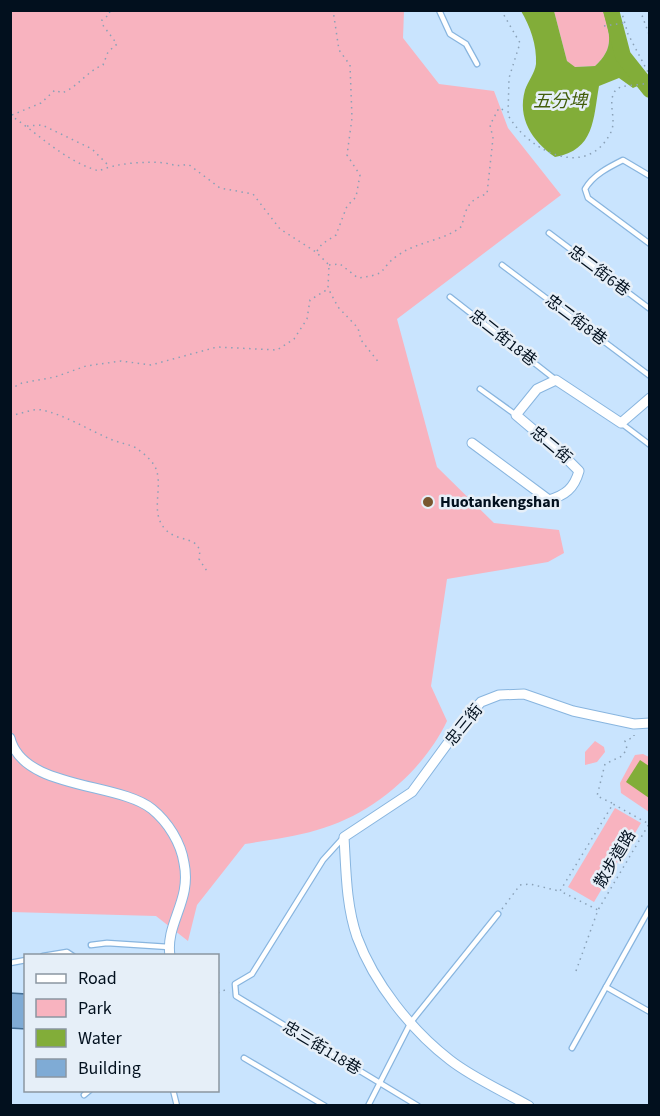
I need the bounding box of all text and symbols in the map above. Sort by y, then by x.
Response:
water label: 五分埤 [533,89,589,114]
street label: 忠二街6巷 [564,241,634,301]
street label: 忠二街8巷 [541,290,611,350]
street label: 忠二街18巷 [465,305,541,371]
street label: 忠二街 [526,421,576,469]
place label: Huotankengshan [440,491,560,513]
marker: Huotankengshan [421,495,435,509]
street label: 忠三街 [440,699,488,751]
street label: 散步道路 [589,826,641,892]
legend [24,954,219,1092]
text: Road [78,966,117,991]
text: Park [78,996,112,1021]
street label: 忠三街118巷 [279,1016,365,1080]
text: Water [78,1026,122,1051]
text: Building [78,1056,141,1081]

